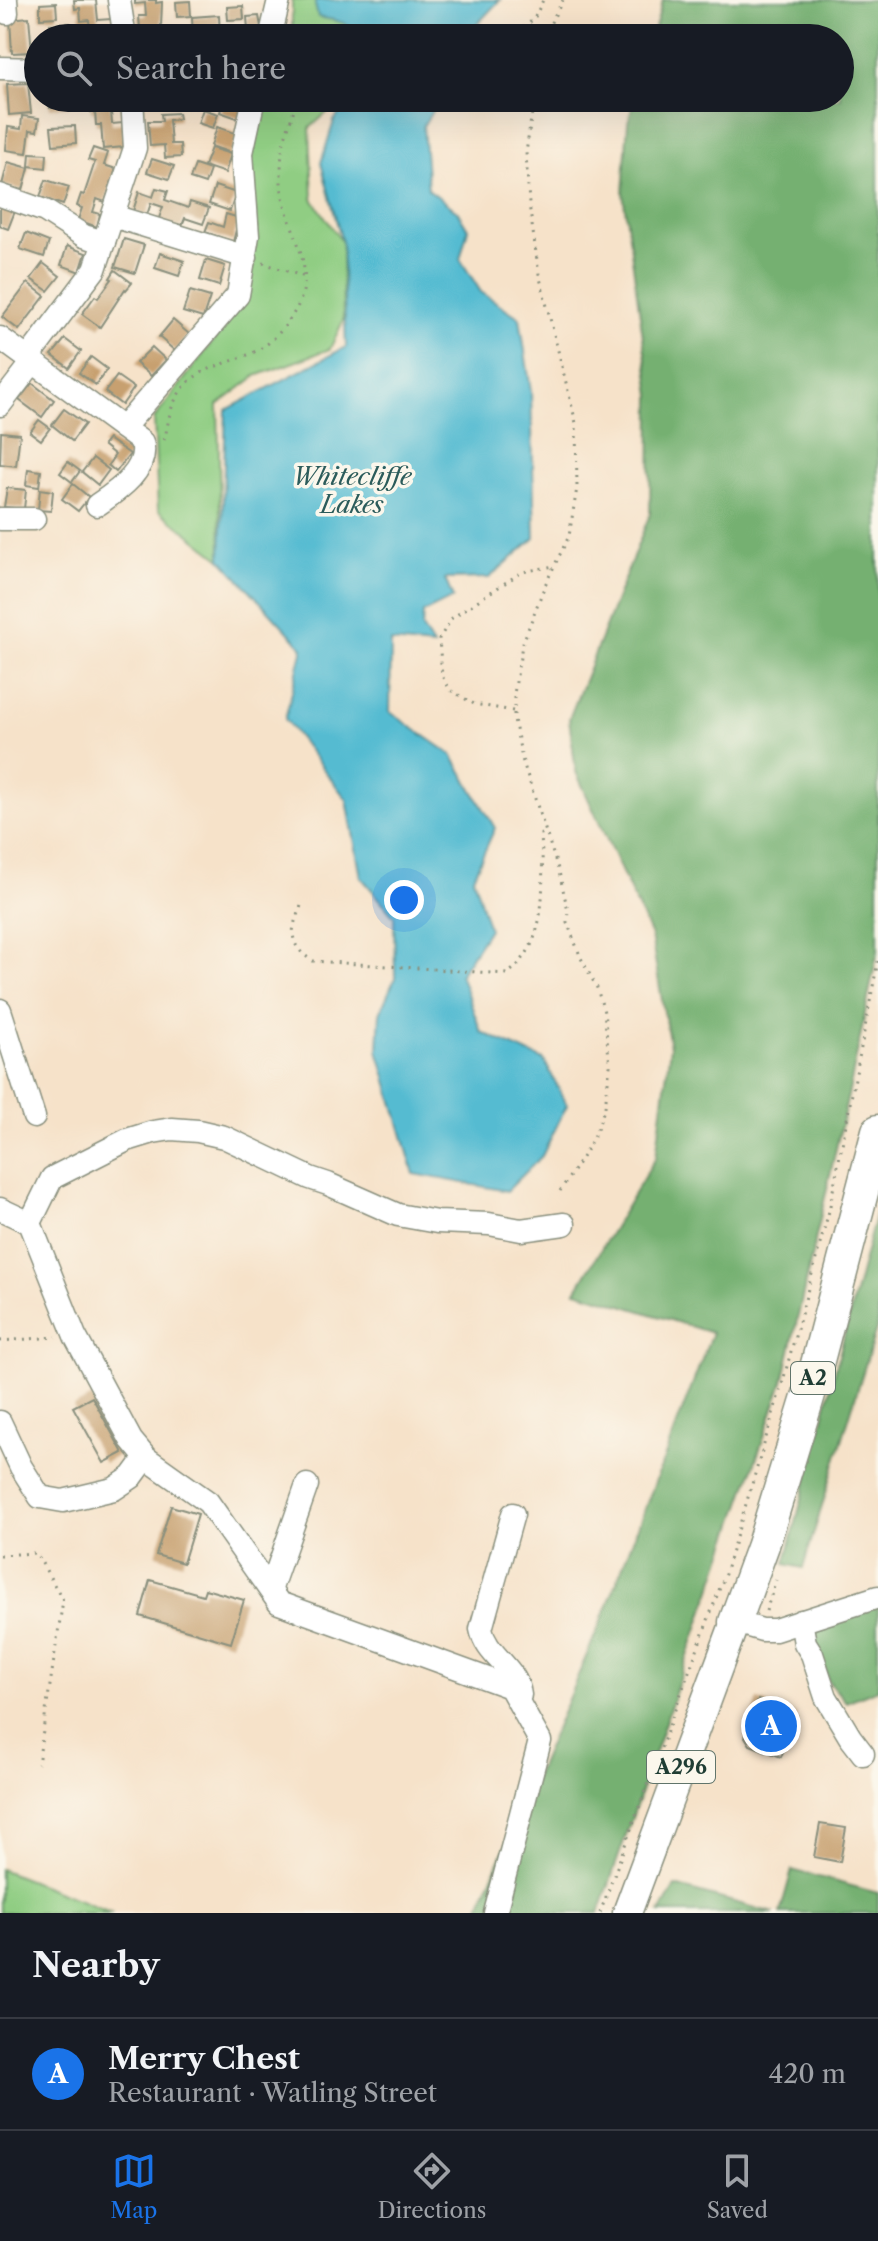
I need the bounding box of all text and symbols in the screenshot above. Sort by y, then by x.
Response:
search box [24,24,854,112]
icon: search [52,46,96,90]
text: Search here [116,50,286,87]
water label: Whitecliffe Lakes [293,462,413,519]
your location [384,880,424,920]
road number: A2 [791,1362,835,1394]
pin: A [745,1696,797,1756]
road number: A296 [647,1751,715,1783]
text: Nearby [32,1944,160,1986]
text: Merry Chest [108,2040,300,2077]
text: A [48,2058,68,2090]
text: 420 m [768,2058,846,2090]
text: Restaurant · Watling Street [108,2077,437,2109]
tab: Map [110,2149,157,2224]
tab: Directions [378,2149,486,2224]
tab: Saved [707,2149,768,2224]

